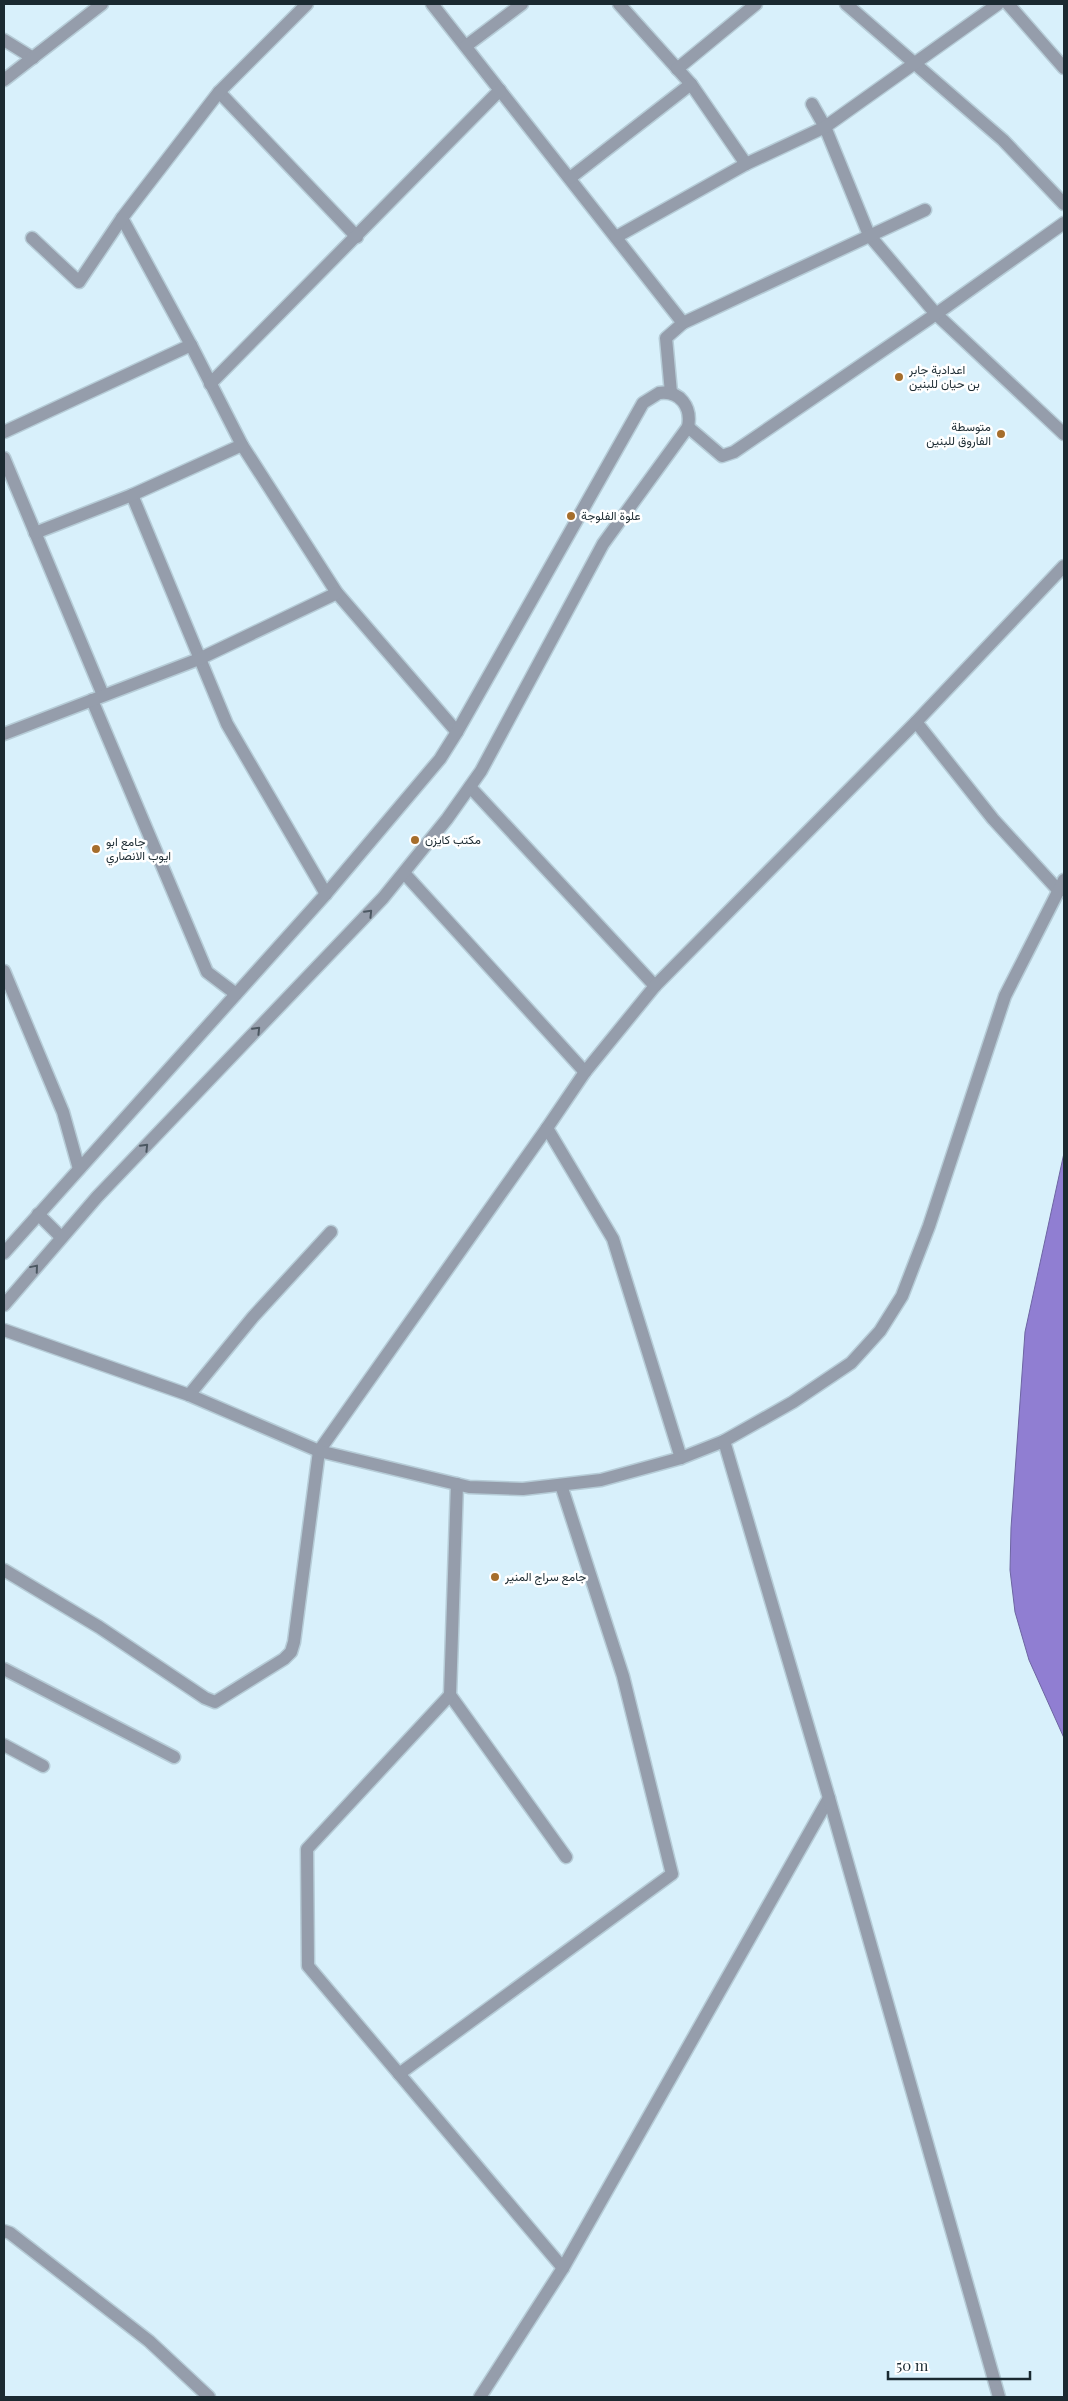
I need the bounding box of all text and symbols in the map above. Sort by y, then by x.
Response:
place label: اعدادية جابر بن حيان للبنين [908,361,980,392]
marker: اعدادية جابر بن حيان للبنين [893,371,905,383]
place label: متوسطة الفاروق للبنين [926,418,991,449]
marker: متوسطة الفاروق للبنين [995,428,1007,440]
place label: علوة الفلوجة [581,507,641,524]
marker: علوة الفلوجة [565,510,577,522]
place label: مكتب كايزن [425,831,481,848]
place label: جامع ابو ايوب الانصاري [106,833,171,866]
marker: مكتب كايزن [409,834,421,846]
marker: جامع ابو ايوب الانصاري [90,843,102,855]
one-way arrow [363,909,372,918]
one-way arrow [251,1027,260,1036]
one-way arrow [139,1144,148,1153]
one-way arrow [30,1264,39,1273]
place label: جامع سراج المنير [504,1568,586,1586]
marker: جامع سراج المنير [489,1571,501,1583]
scale bar [888,2348,1030,2380]
text: 50 m [896,2355,929,2375]

